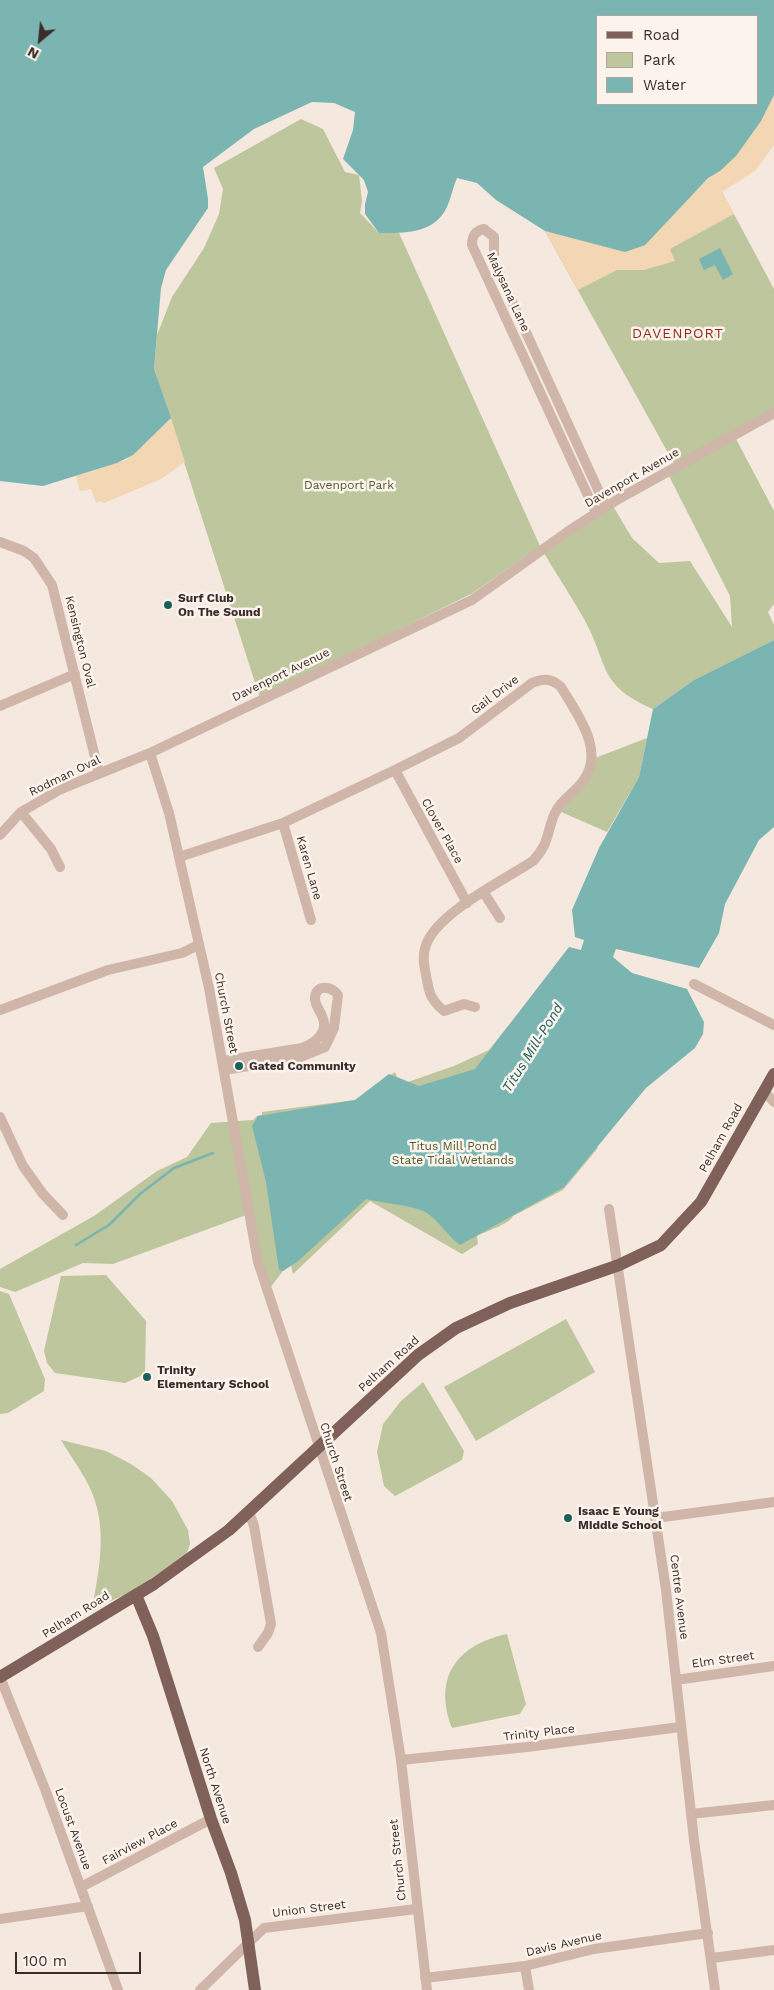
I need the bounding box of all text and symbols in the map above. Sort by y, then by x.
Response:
north arrow [15,15,65,65]
legend [596,15,759,105]
text: Road [643,26,680,44]
text: N [25,44,41,63]
text: Park [643,51,675,69]
text: Water [643,76,686,94]
street label: Malysana Lane [483,250,533,334]
district label: DAVENPORT [631,326,725,342]
street label: Davenport Avenue [582,445,682,511]
park label: Davenport Park [304,478,394,492]
place label: Surf Club On The Sound [178,591,261,619]
street label: Kensington Oval [62,594,98,690]
marker: Surf Club On The Sound [162,599,174,611]
street label: Davenport Avenue [230,645,332,705]
street label: Gail Drive [468,672,522,718]
street label: Rodman Oval [27,752,103,800]
street label: Clover Place [418,796,466,866]
street label: Karen Lane [293,834,325,902]
street label: Church Street [211,971,241,1055]
water label: Titus Mill-Pond [499,1000,567,1096]
place label: Gated Community [249,1059,356,1073]
marker: Gated Community [233,1060,245,1072]
street label: Pelham Road [696,1101,746,1175]
park label: Titus Mill Pond State Tidal Wetlands [392,1139,514,1167]
street label: Pelham Road [356,1333,422,1395]
place label: Trinity Elementary School [157,1363,269,1391]
marker: Trinity Elementary School [141,1371,153,1383]
street label: Church Street [316,1421,356,1503]
place label: Isaac E Young Middle School [578,1504,662,1532]
marker: Isaac E Young Middle School [562,1512,574,1524]
street label: Centre Avenue [667,1554,691,1640]
street label: Pelham Road [40,1589,112,1641]
street label: Elm Street [691,1648,755,1672]
street label: Trinity Place [502,1721,576,1745]
street label: North Avenue [196,1746,234,1826]
street label: Locust Avenue [51,1786,95,1872]
street label: Fairview Place [100,1816,180,1868]
street label: Church Street [387,1818,409,1902]
street label: Union Street [271,1897,347,1921]
street label: Davis Avenue [525,1928,603,1960]
scale bar [18,1942,144,1974]
text: 100 m [23,1952,67,1970]

